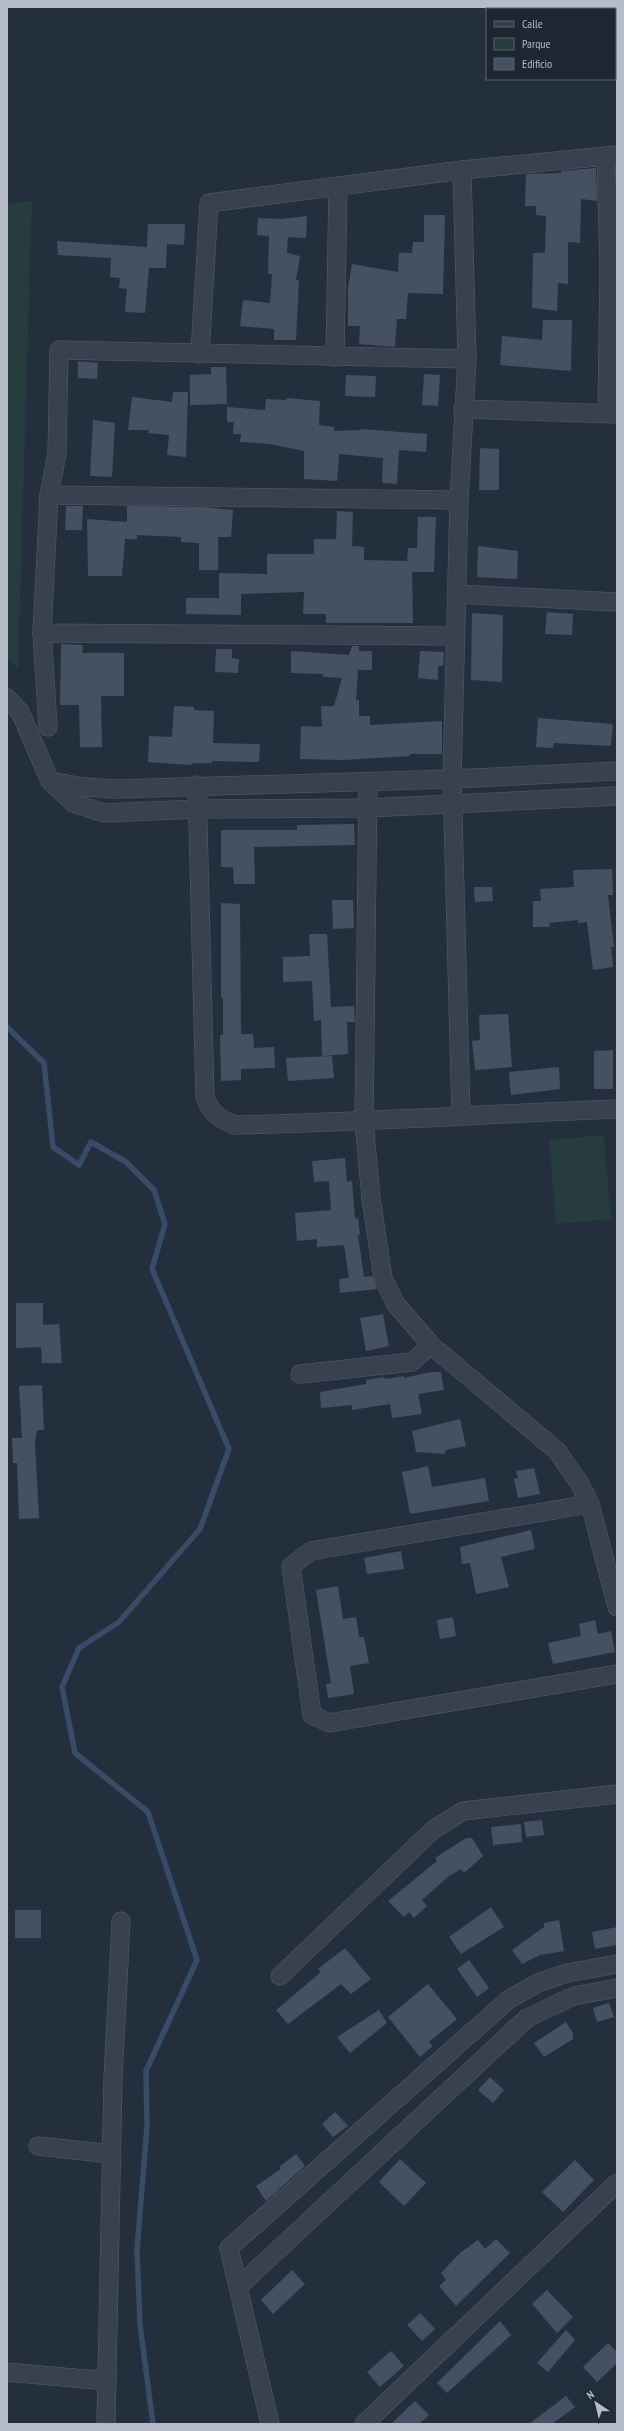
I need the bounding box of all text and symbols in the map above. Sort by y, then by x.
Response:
legend [486,8,616,80]
text: Calle [522,16,543,31]
text: Parque [522,36,551,51]
text: Edificio [522,56,552,71]
north arrow [576,2383,616,2423]
text: N [584,2387,597,2402]

